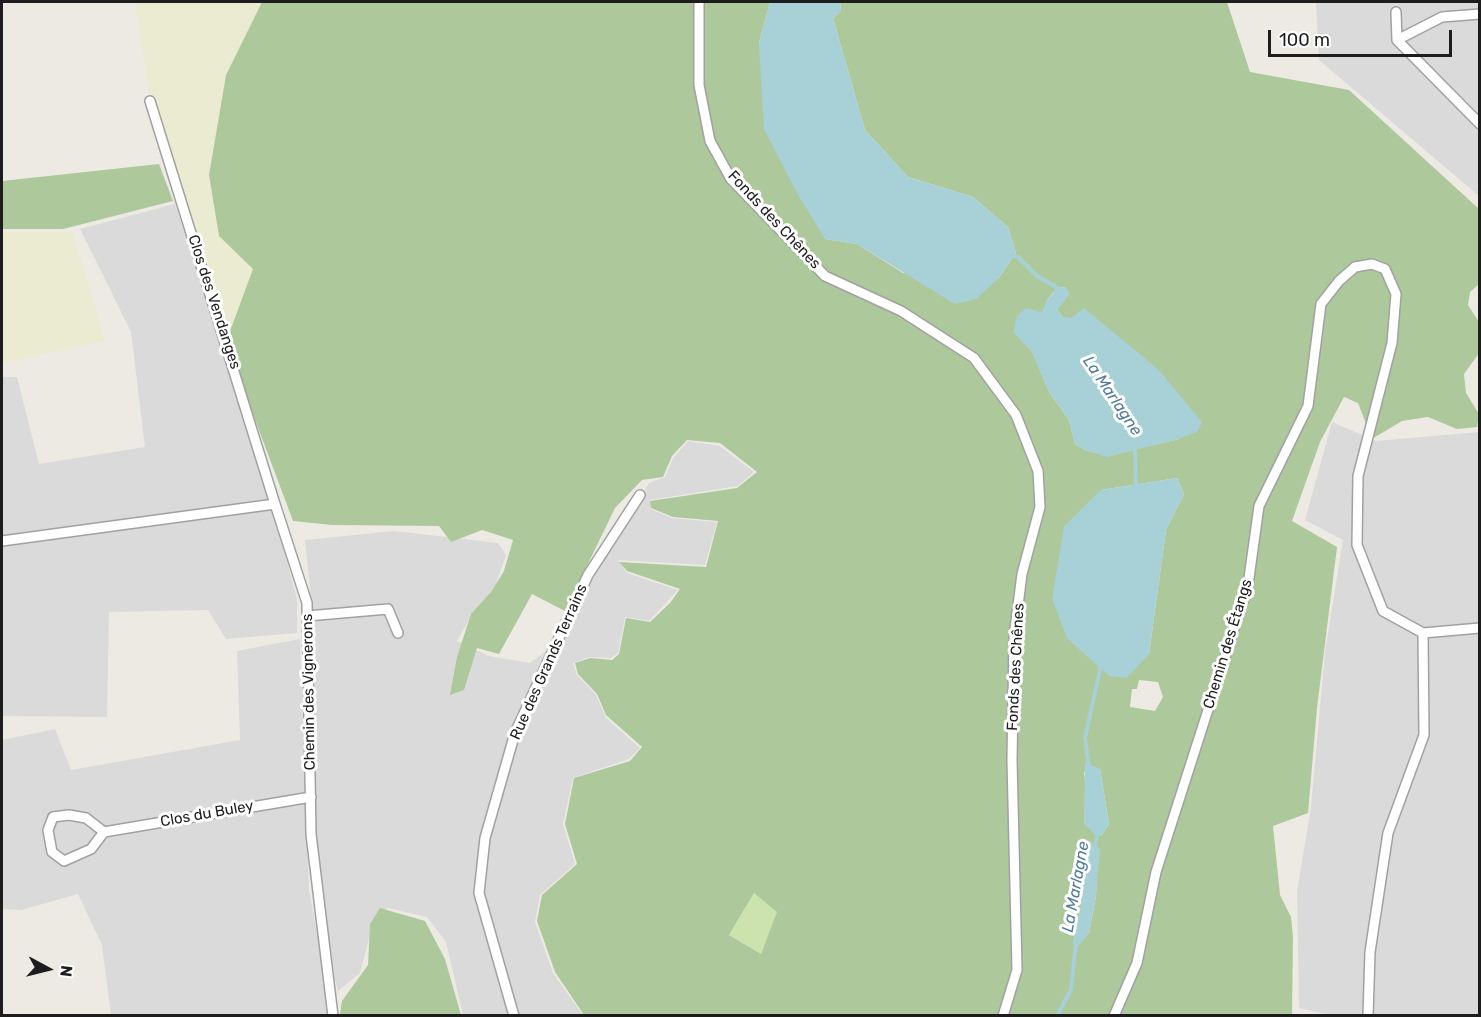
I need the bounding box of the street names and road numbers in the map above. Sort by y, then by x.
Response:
street label: Fonds des Chênes [724,167,824,273]
street label: Clos des Vendanges [184,233,244,371]
street label: Chemin des Étangs [1200,577,1256,711]
street label: Rue des Grands Terrains [506,581,592,743]
street label: Fonds des Chênes [1004,603,1028,731]
street label: Chemin des Vignerons [299,614,319,770]
street label: Clos du Buley [159,797,255,831]

